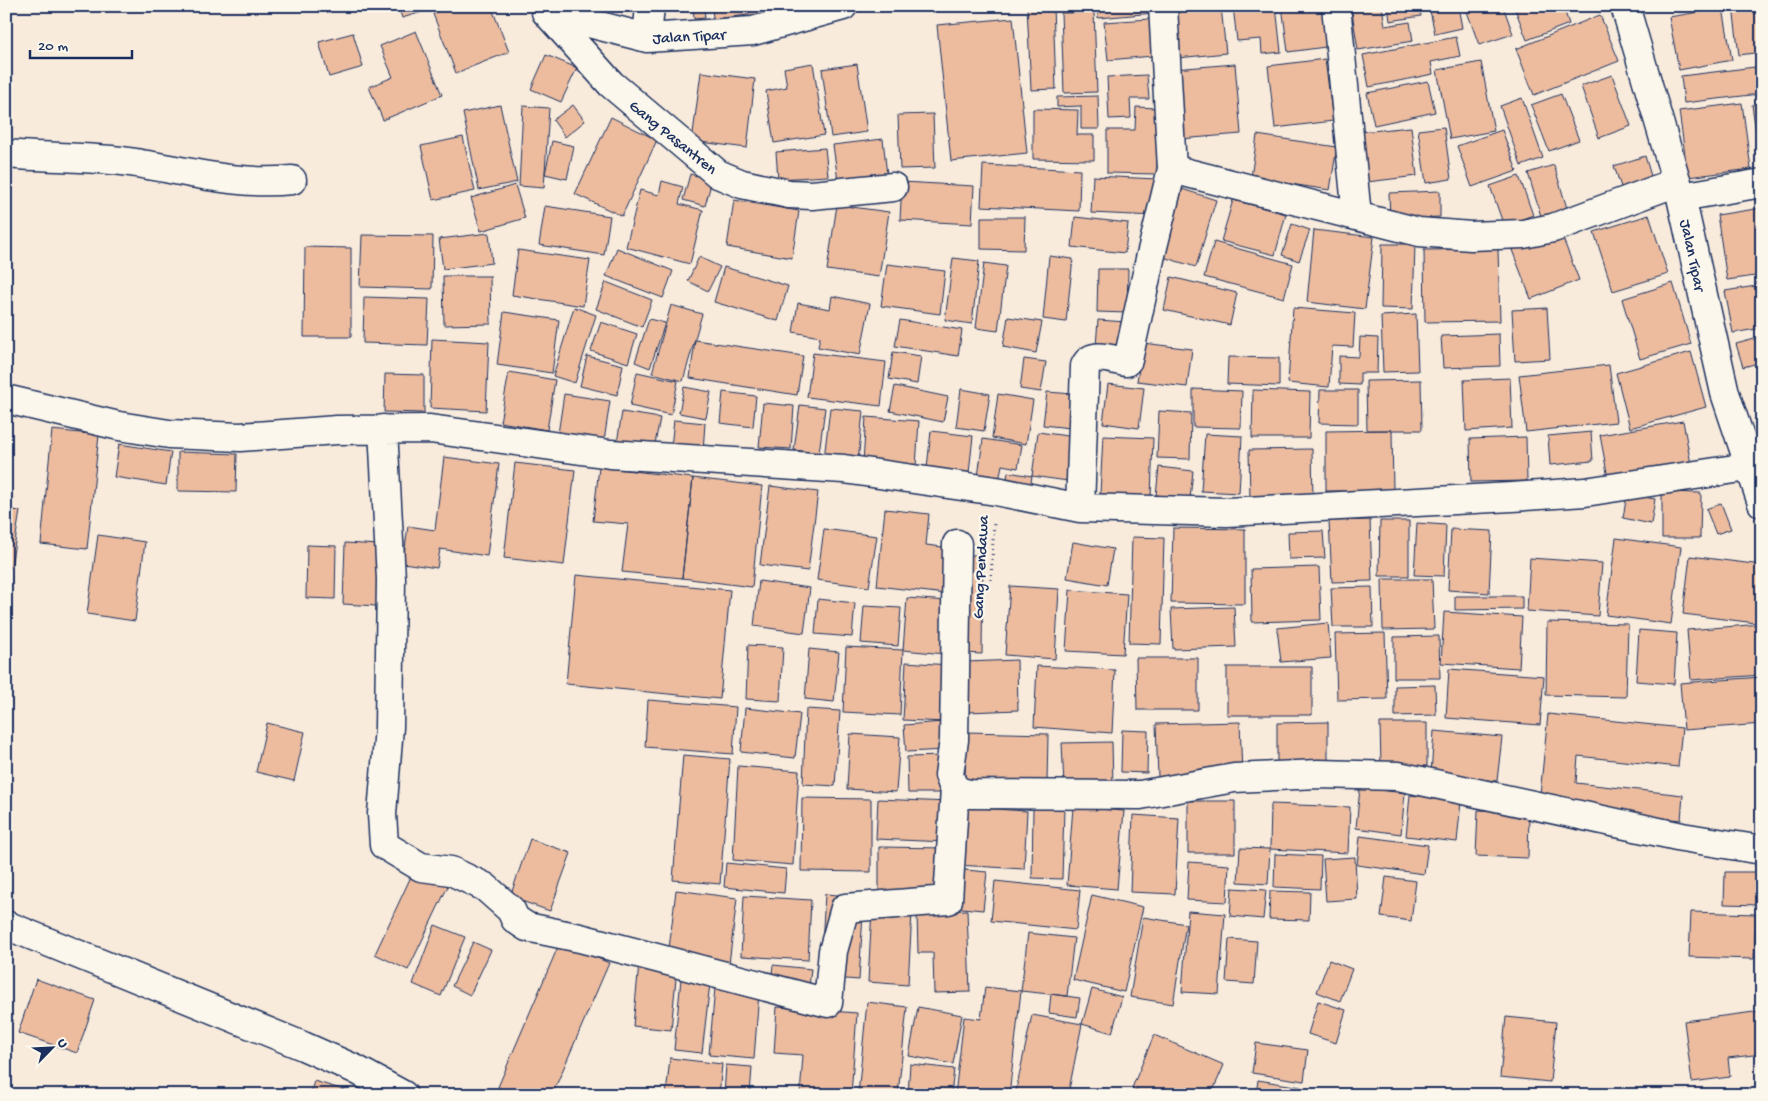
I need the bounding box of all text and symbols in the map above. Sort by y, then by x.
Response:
street label: Jalan Tipar [652,27,728,50]
scale bar [30,28,132,60]
text: 20 m [38,38,68,56]
street label: Gang Pasantren [624,97,720,180]
street label: Jalan Tipar [1674,218,1708,295]
street label: Gang Pendawa [970,514,995,619]
north arrow [28,1024,78,1074]
text: U [52,1037,71,1051]

